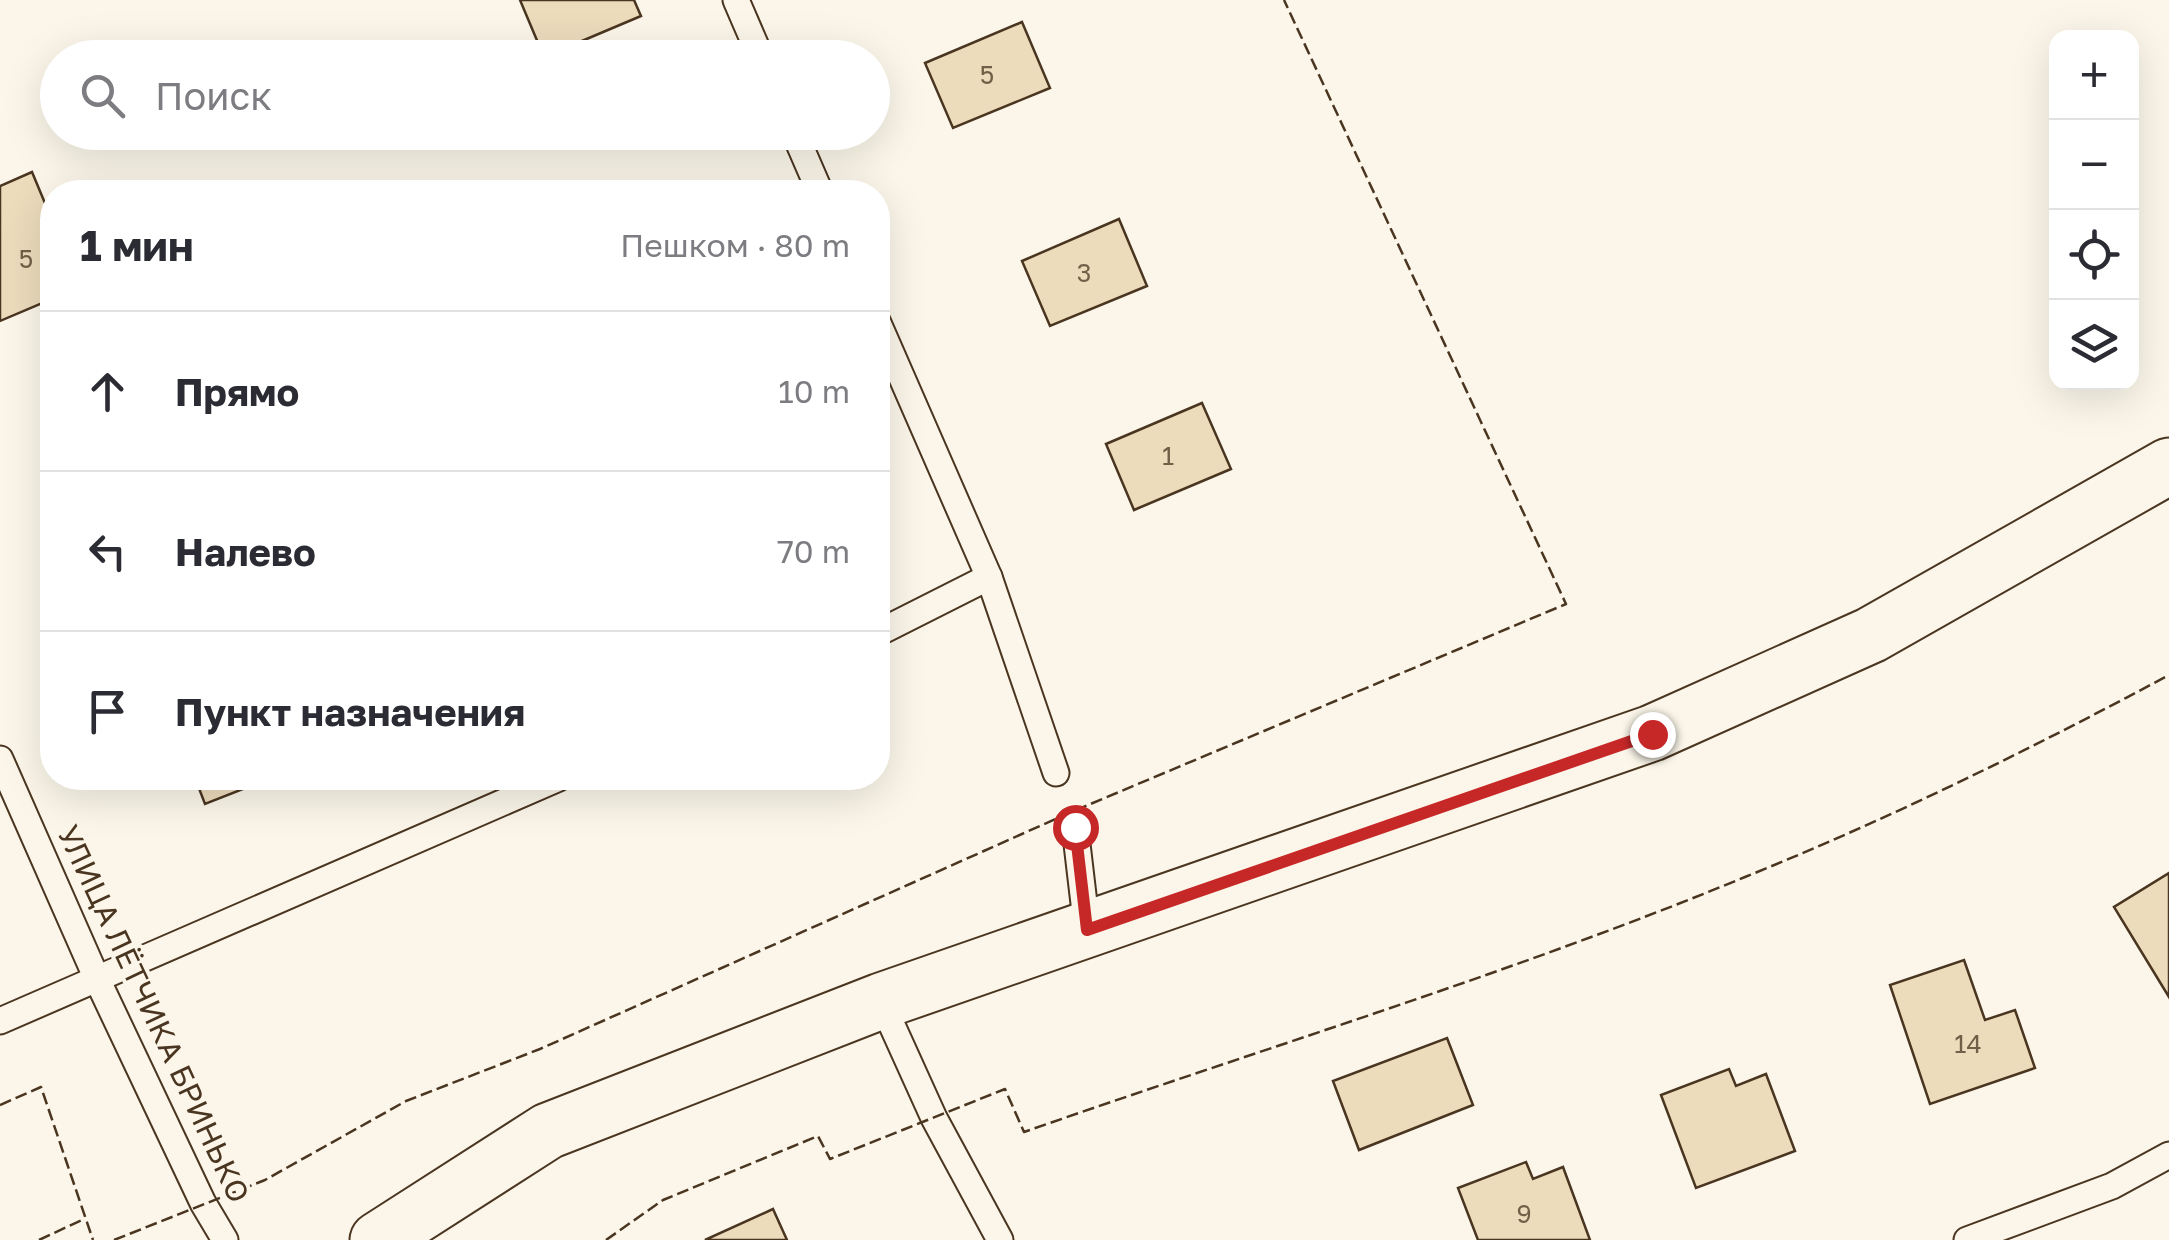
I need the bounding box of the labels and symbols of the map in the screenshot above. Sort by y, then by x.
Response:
house number: 5 [980,59,994,90]
house number: 5 [19,243,33,274]
house number: 3 [1077,257,1091,288]
house number: 1 [1162,440,1174,471]
route end [1630,712,1676,758]
route start [1053,805,1099,851]
street label: УЛИЦА ЛЁТЧИКА БРИНЬКО [50,819,257,1208]
house number: 14 [1954,1028,1982,1059]
house number: 9 [1516,1198,1532,1229]

